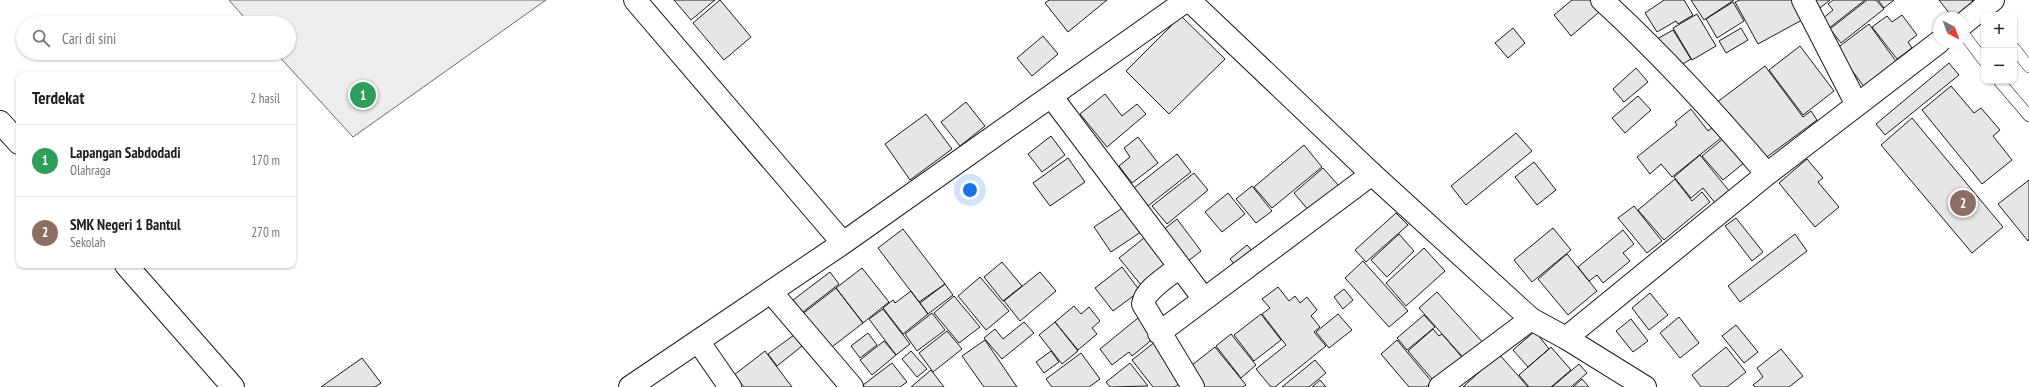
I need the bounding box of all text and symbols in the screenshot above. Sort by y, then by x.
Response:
north arrow [1933,12,1969,48]
map controls [1981,12,2017,84]
button: + [1981,12,2017,48]
search box [16,16,296,60]
icon: search [30,27,52,49]
text: Cari di sini [62,29,116,48]
button: − [1981,48,2017,84]
pin: 1 [350,80,376,110]
text: Terdekat [32,87,84,109]
text: 2 hasil [250,90,280,107]
text: Lapangan Sabdodadi [70,143,181,162]
text: 1 [42,152,48,169]
text: 170 m [251,152,280,169]
text: Olahraga [70,162,111,179]
your location [960,180,980,200]
pin: 2 [1950,188,1976,218]
text: SMK Negeri 1 Bantul [70,215,181,234]
text: 2 [42,224,48,241]
text: 270 m [251,224,280,241]
text: Sekolah [70,234,105,251]

